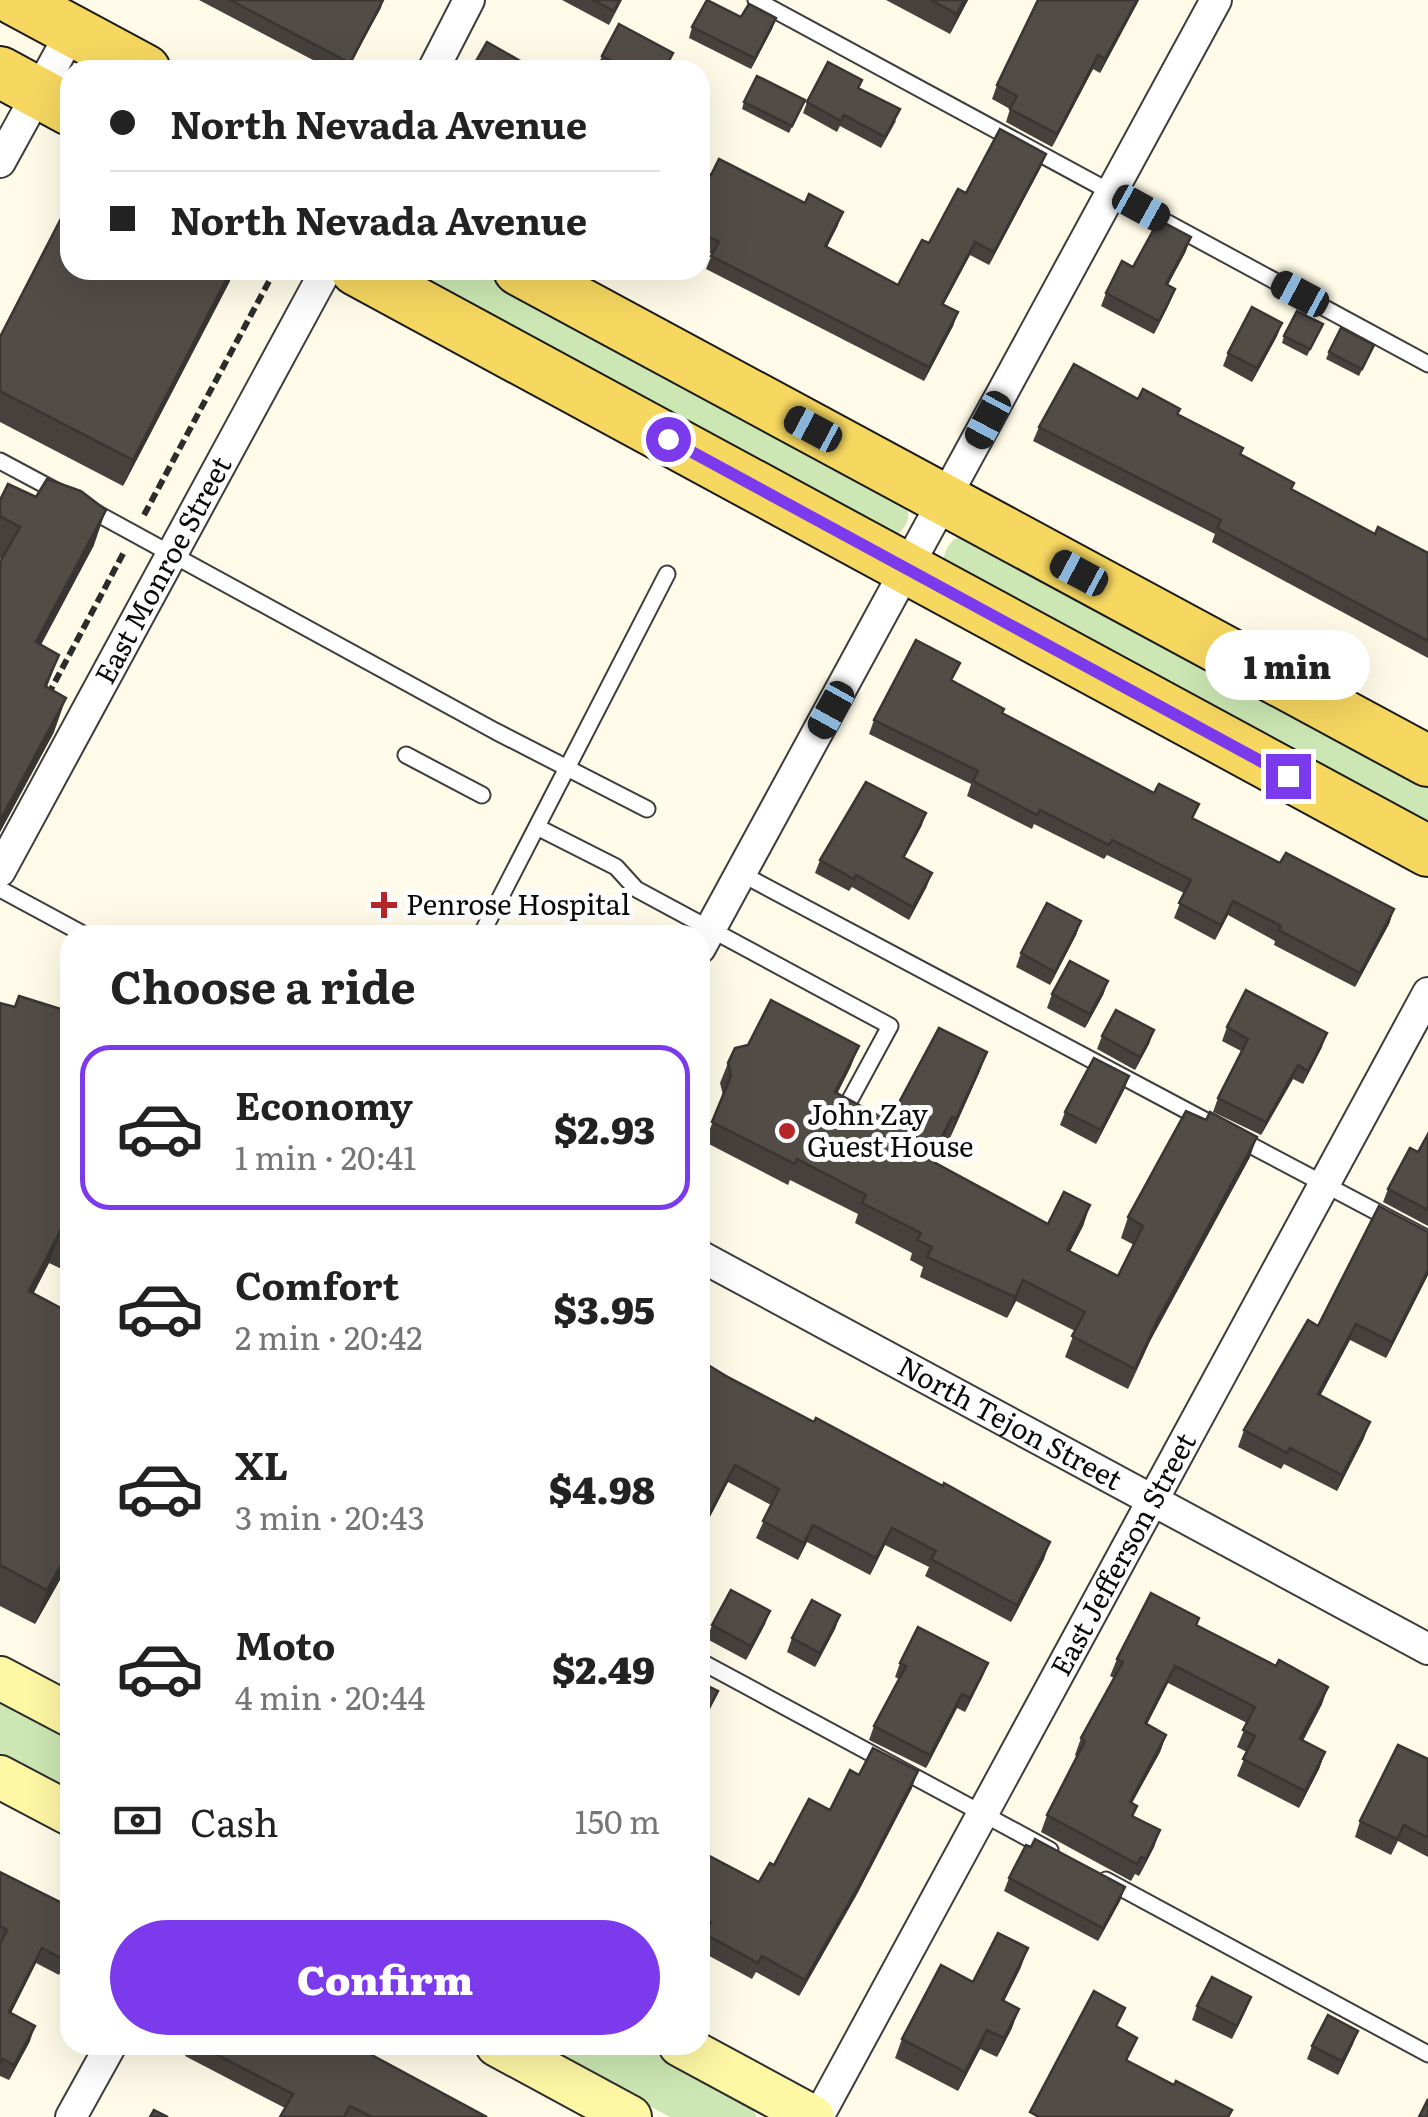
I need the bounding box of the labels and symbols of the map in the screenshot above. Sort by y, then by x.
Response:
car [1107,180,1175,236]
car [1266,267,1334,321]
car [961,386,1015,454]
car [779,402,847,456]
route start [646,417,691,462]
street label: East Monroe Street [82,447,241,691]
car [1045,546,1113,600]
callout: 1 min [1206,631,1370,701]
car [803,676,859,744]
route end [1266,754,1311,799]
place label: Penrose Hospital [406,882,630,924]
marker: Penrose Hospital [371,892,397,918]
place label: John Zay Guest House [807,1092,974,1166]
marker: John Zay Guest House [776,1120,798,1142]
street label: North Tejon Street [891,1344,1131,1499]
street label: East Jefferson Street [1038,1424,1205,1683]

